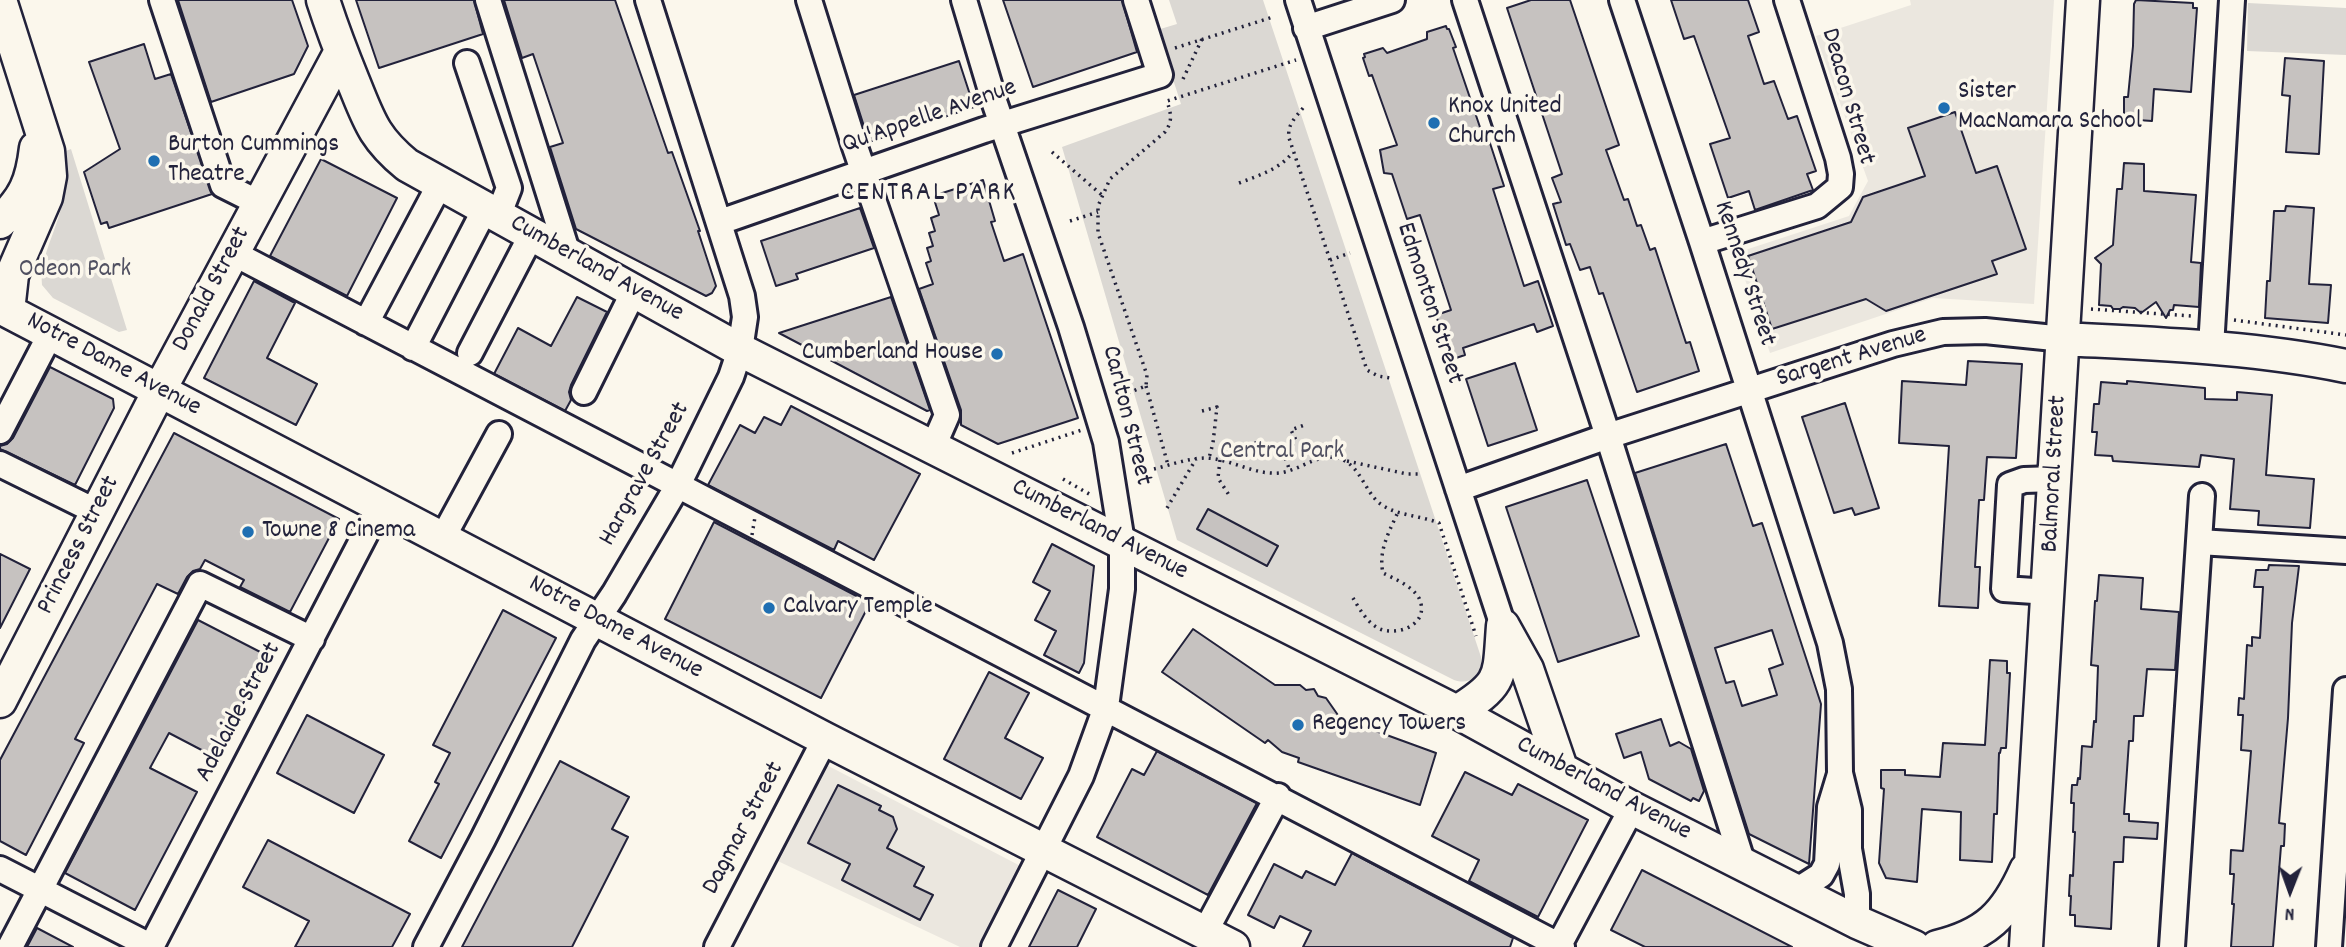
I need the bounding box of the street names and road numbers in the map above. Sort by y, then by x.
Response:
street label: Deacon Street [1812,25,1880,169]
street label: Qu'Appelle Avenue [839,74,1021,162]
street label: Kennedy Street [1705,197,1781,351]
street label: Cumberland Avenue [504,209,688,331]
street label: Edmonton Street [1387,219,1469,389]
street label: Donald Street [167,222,259,358]
street label: Notre Dame Avenue [20,307,206,425]
street label: Sargent Avenue [1773,321,1931,397]
street label: Carlton Street [1093,343,1157,489]
street label: Balmoral Street [2036,395,2076,553]
street label: Hargrave Street [594,398,698,552]
street label: Princess Street [32,472,128,620]
street label: Cumberland Avenue [1006,473,1192,589]
street label: Notre Dame Avenue [522,570,708,688]
street label: Adelaide Street [190,638,290,788]
street label: Cumberland Avenue [1510,731,1696,849]
street label: Dagmar Street [697,757,793,901]

